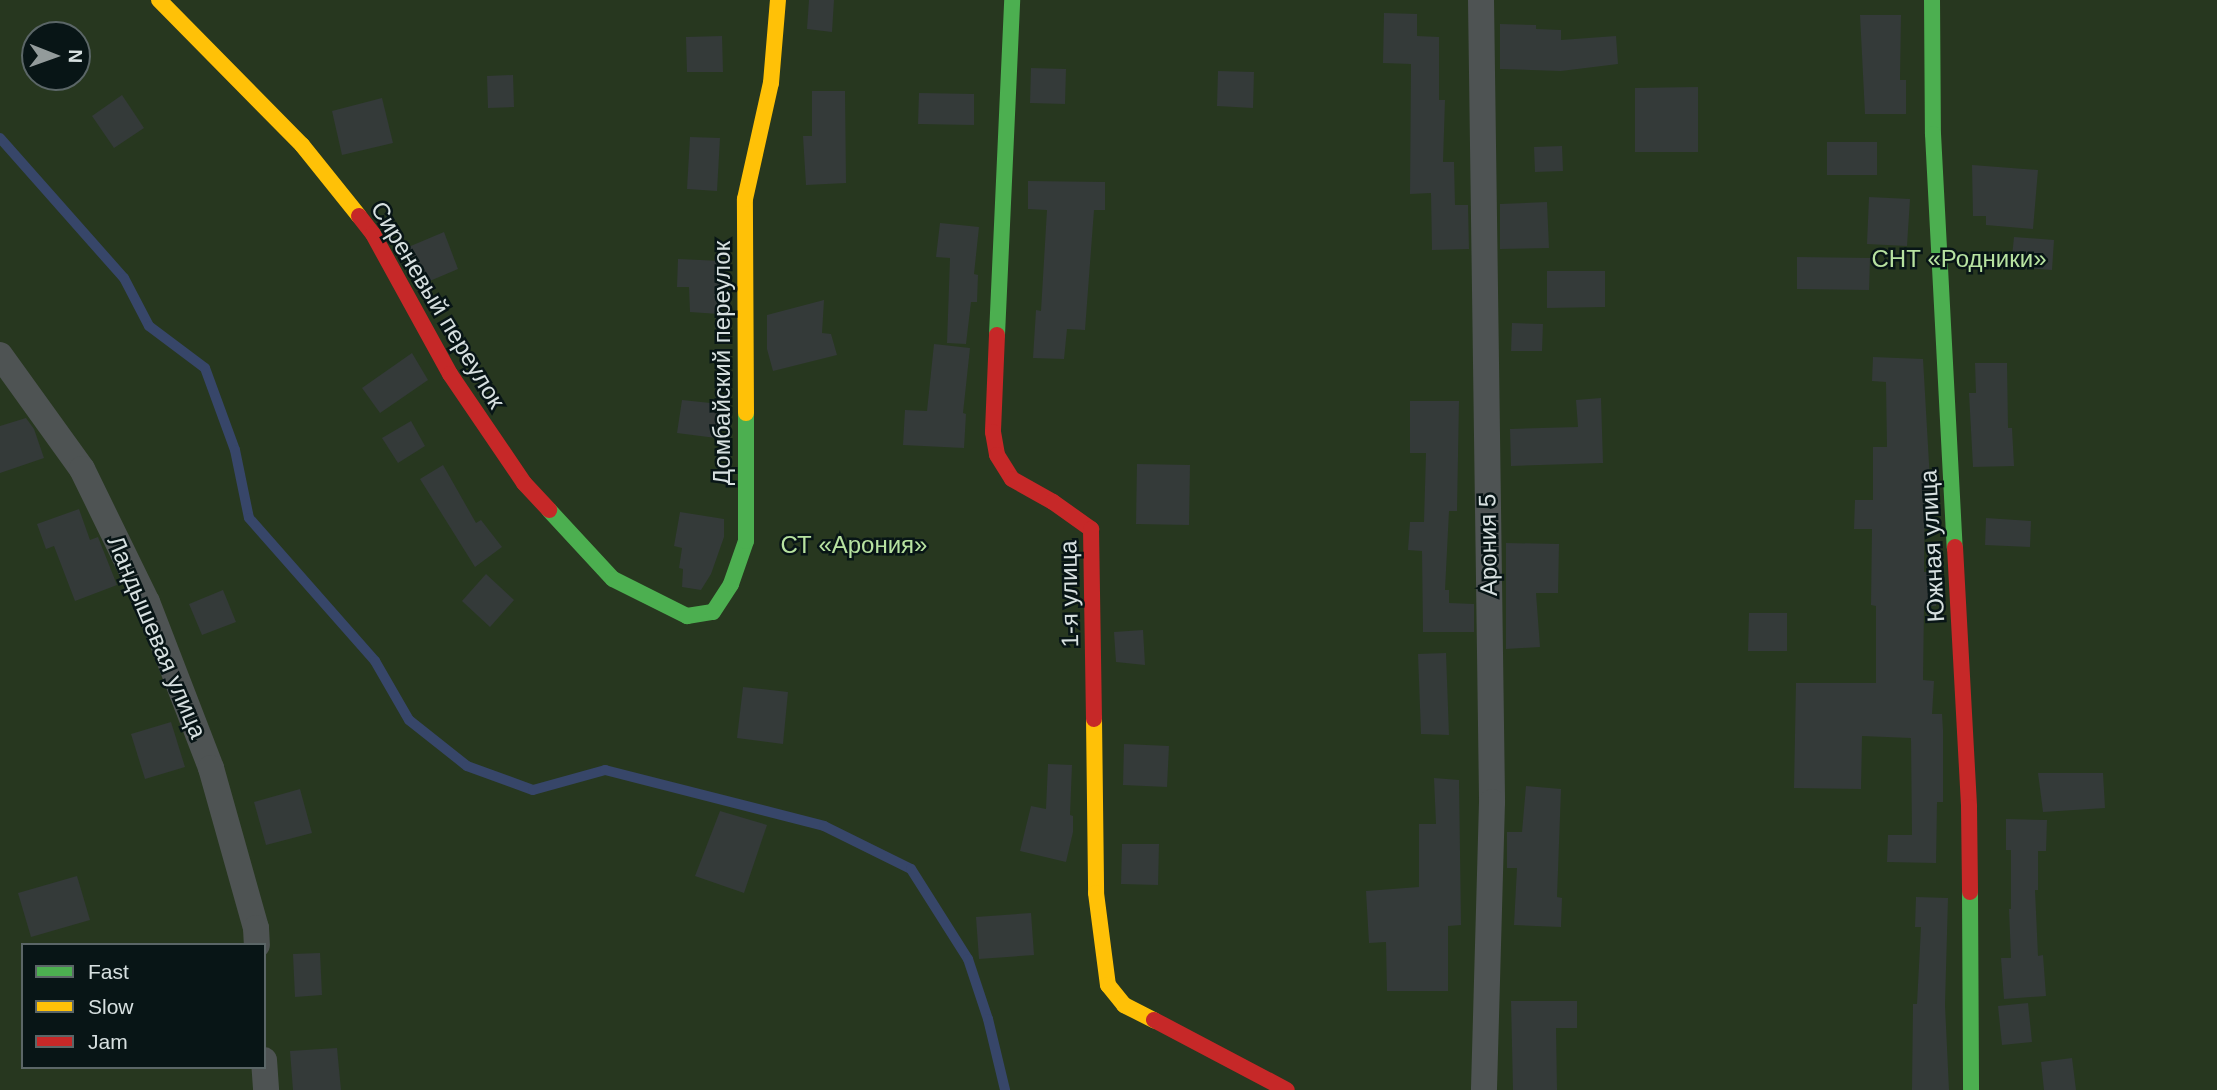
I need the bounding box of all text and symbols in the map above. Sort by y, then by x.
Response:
north arrow [21,21,91,91]
text: N [65,49,86,63]
street label: Сиреневый переулок [365,196,511,414]
street label: Домбайский переулок [708,241,736,485]
park label: СНТ «Родники» [1871,245,2047,273]
street label: Южная улица [1914,469,1950,623]
street label: Арония 5 [1473,494,1503,596]
street label: Ландышевая улица [101,531,213,743]
park label: СТ «Арония» [781,531,927,559]
street label: 1-я улица [1054,540,1084,648]
legend [21,943,266,1069]
text: Fast [88,960,129,983]
text: Slow [88,995,134,1018]
text: Jam [88,1030,128,1053]

